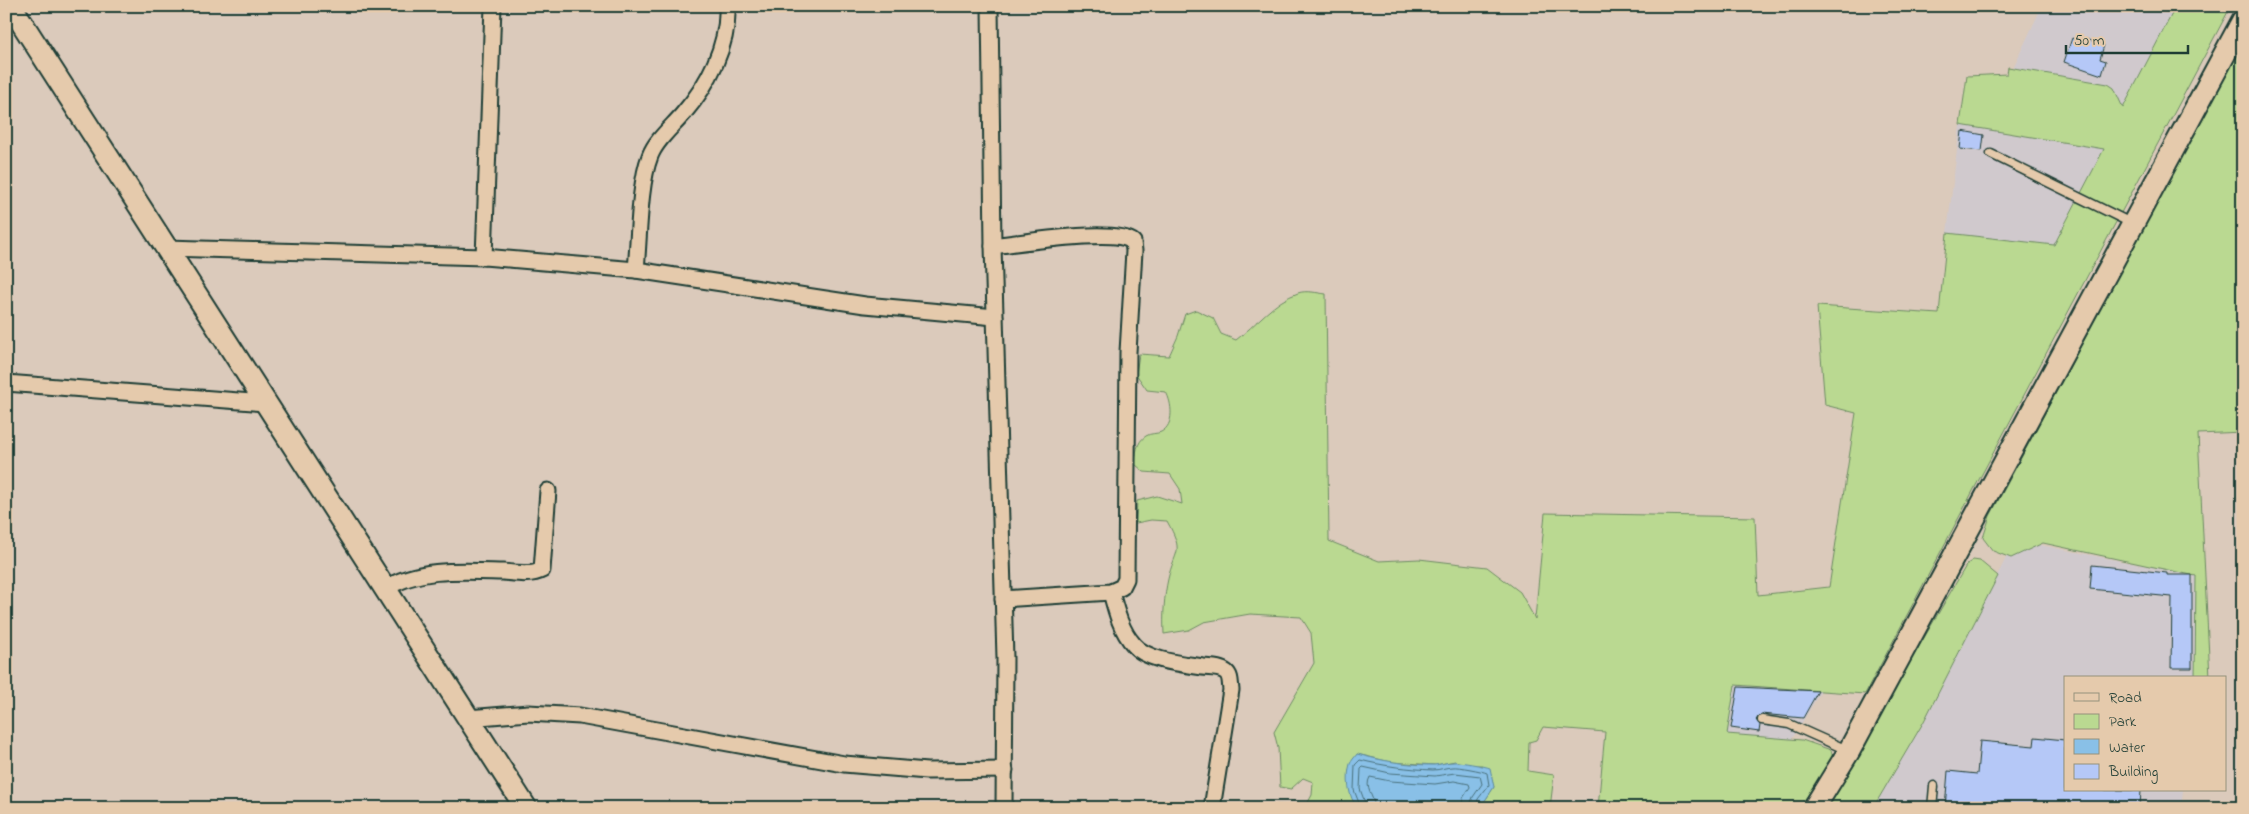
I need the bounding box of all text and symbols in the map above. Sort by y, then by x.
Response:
scale bar [2066,22,2189,54]
text: 50 m [2074,30,2105,52]
legend [2064,676,2226,792]
text: Road [2109,687,2142,709]
text: Park [2109,711,2137,733]
text: Water [2109,737,2145,759]
text: Building [2108,761,2158,784]

